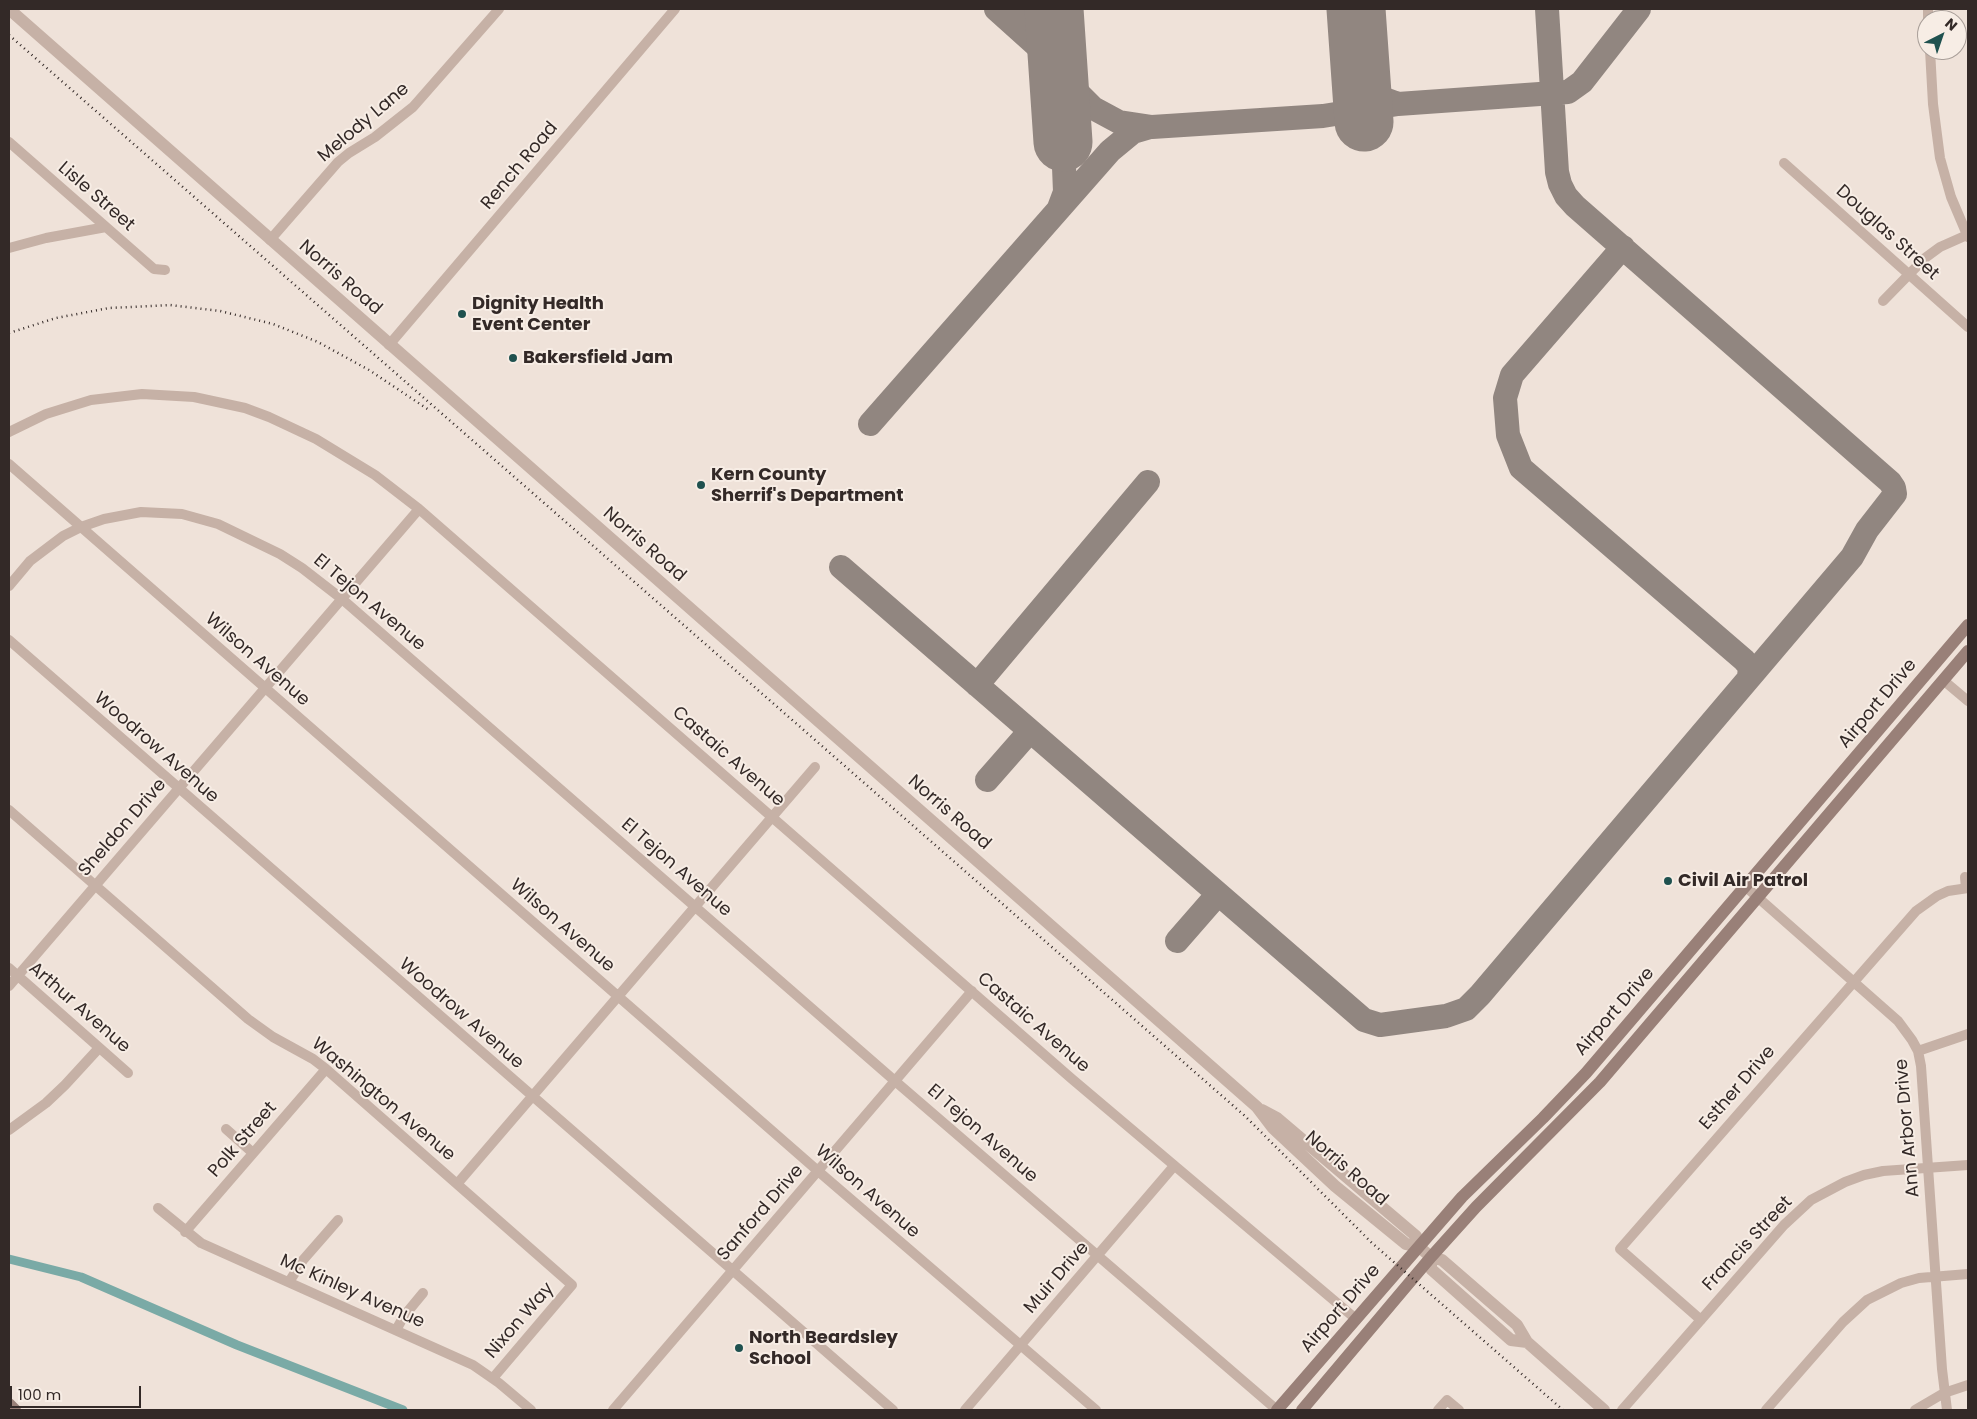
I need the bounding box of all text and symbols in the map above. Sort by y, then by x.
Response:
north arrow [1917,10,1967,60]
text: N [1941,13,1962,35]
street label: Melody Lane [314,79,414,167]
street label: Rench Road [477,118,563,214]
street label: Lisle Street [53,158,139,236]
street label: Douglas Street [1831,181,1943,285]
street label: Norris Road [294,236,386,320]
place label: Dignity Health Event Center [472,293,604,336]
marker: Dignity Health Event Center [456,308,468,320]
place label: Bakersfield Jam [523,347,673,369]
marker: Bakersfield Jam [507,352,519,364]
place label: Kern County Sherrif's Department [711,464,904,506]
marker: Kern County Sherrif's Department [695,479,707,491]
street label: Norris Road [598,503,690,587]
street label: El Tejon Avenue [309,550,429,656]
street label: Wilson Avenue [200,609,314,711]
street label: Airport Drive [1834,655,1922,753]
street label: Woodrow Avenue [89,688,223,808]
street label: Castaic Avenue [667,702,789,812]
street label: Norris Road [903,771,995,855]
street label: Sheldon Drive [75,775,171,881]
street label: El Tejon Avenue [616,814,736,922]
place label: Civil Air Patrol [1678,870,1808,892]
street label: Wilson Avenue [505,875,619,977]
marker: Civil Air Patrol [1662,875,1674,887]
street label: Woodrow Avenue [394,954,528,1074]
street label: Arthur Avenue [24,958,134,1058]
street label: Airport Drive [1571,963,1659,1061]
street label: Castaic Avenue [972,968,1094,1078]
street label: Washington Avenue [307,1034,459,1166]
street label: Esther Drive [1696,1041,1780,1135]
street label: Ann Arbor Drive [1891,1058,1925,1198]
street label: El Tejon Avenue [922,1080,1042,1188]
street label: Polk Street [204,1098,282,1182]
street label: Norris Road [1300,1127,1392,1211]
street label: Wilson Avenue [810,1141,924,1243]
street label: Sanford Drive [713,1160,809,1266]
street label: Francis Street [1699,1192,1797,1296]
street label: Muir Drive [1020,1238,1094,1318]
street label: Mc Kinley Avenue [276,1250,428,1334]
street label: Airport Drive [1297,1260,1385,1358]
street label: Nixon Way [481,1279,559,1363]
place label: North Beardsley School [749,1327,898,1370]
marker: North Beardsley School [733,1342,745,1354]
scale bar [12,1376,144,1408]
text: 100 m [18,1384,61,1405]

